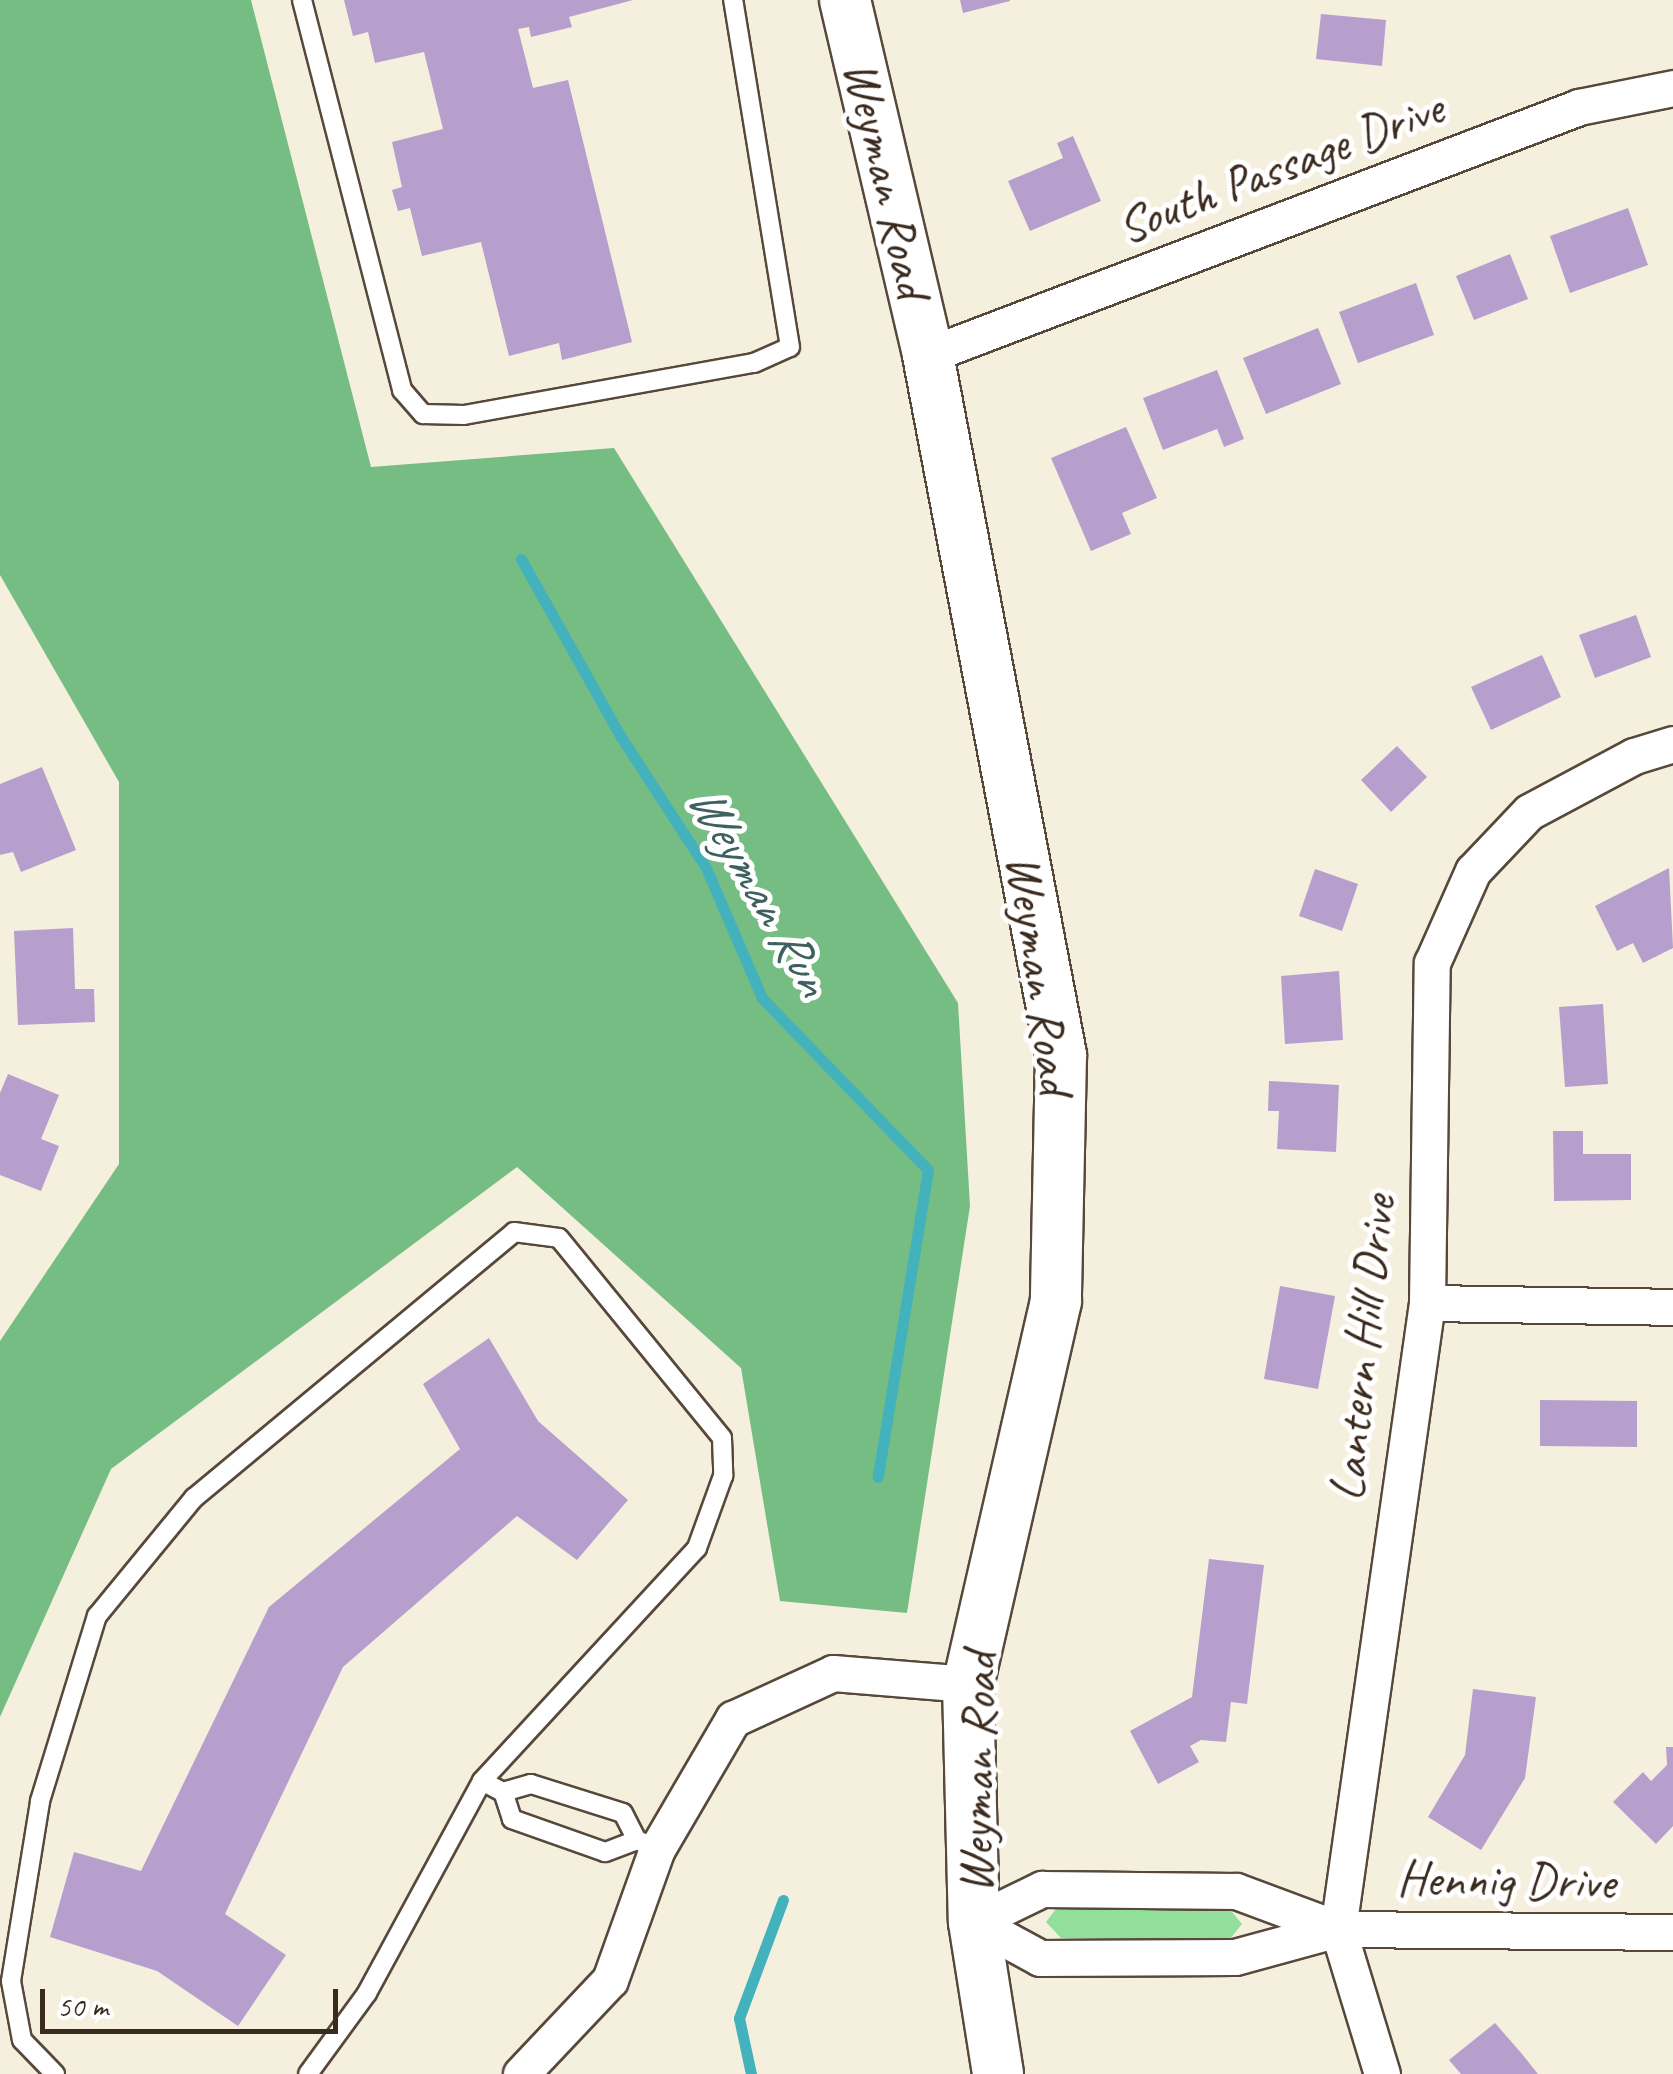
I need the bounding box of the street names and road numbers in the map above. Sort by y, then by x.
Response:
street label: Weyman Road [831,56,943,302]
street label: South Passage Drive [1108,77,1452,257]
street label: Weyman Road [994,852,1086,1096]
street label: Lantern Hill Drive [1316,1192,1408,1504]
street label: Weyman Road [945,1653,1009,1893]
street label: Hennig Drive [1396,1848,1616,1912]

